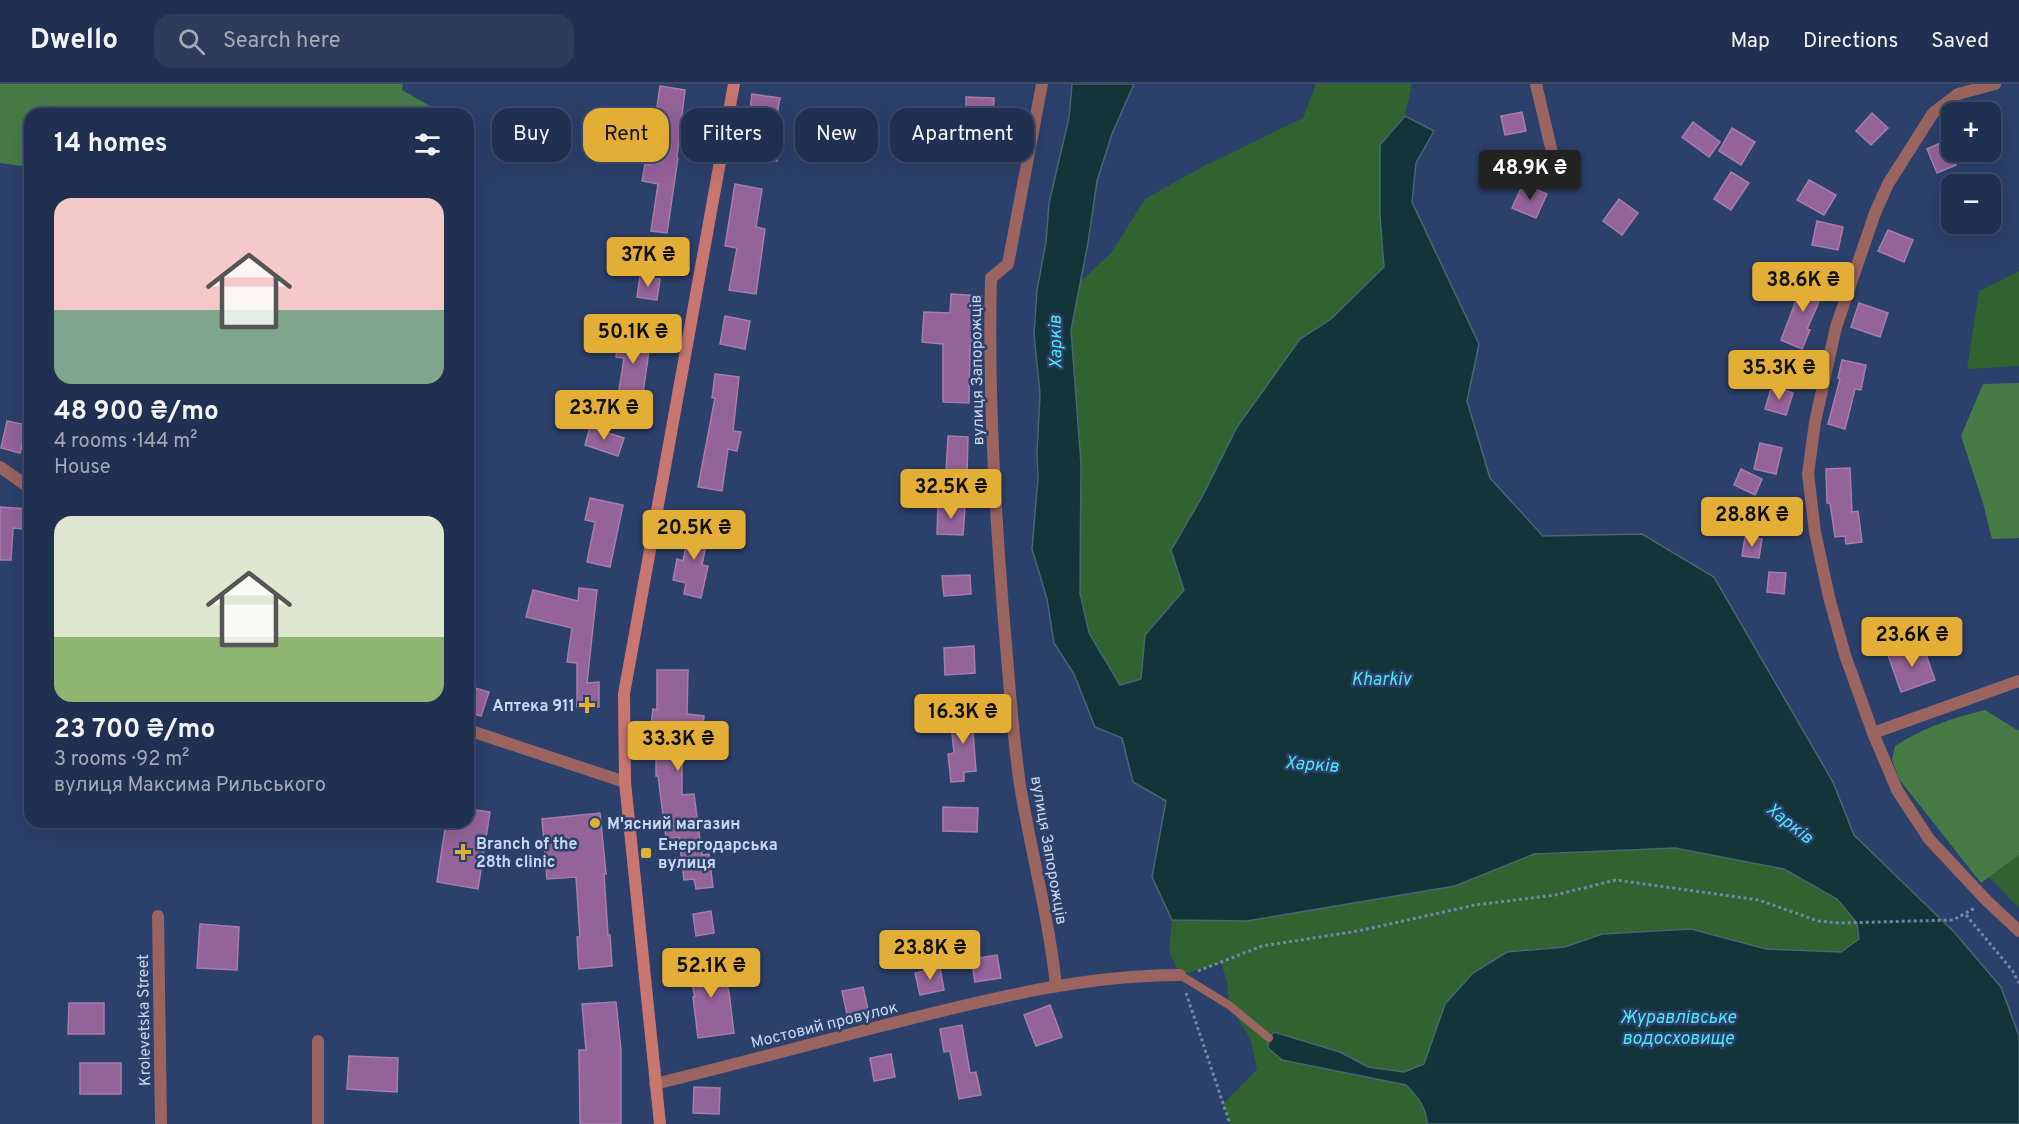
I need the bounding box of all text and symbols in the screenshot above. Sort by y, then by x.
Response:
search box [154,14,574,68]
text: Dwello [30,23,118,59]
icon: search [175,25,208,58]
text: Search here [223,28,341,55]
text: Map [1730,28,1770,55]
text: Directions [1803,28,1898,55]
text: Saved [1931,28,1989,55]
map controls [1941,102,2001,234]
button: + [1941,102,2001,162]
chip: Buy [492,108,571,162]
chip: Rent [583,108,669,162]
chip: Filters [681,108,783,162]
chip: New [795,108,878,162]
chip: Apartment [890,108,1034,162]
text: 14 homes [54,128,168,161]
icon: filters [411,128,444,161]
pin: 48.9K ₴ [1475,150,1585,201]
text: 48.9K ₴ [1493,156,1567,182]
button: − [1941,174,2001,234]
icon: home [195,237,303,345]
pin: 37K ₴ [606,237,690,288]
text: 37K ₴ [621,243,675,269]
pin: 38.6K ₴ [1748,262,1858,313]
text: 38.6K ₴ [1766,268,1840,294]
street label: вулиця Запорожців [967,295,989,445]
pin: 50.1K ₴ [578,314,688,365]
water label: Харків [1045,315,1068,369]
text: 50.1K ₴ [598,320,668,346]
pin: 35.3K ₴ [1724,350,1834,401]
text: 35.3K ₴ [1742,356,1816,382]
pin: 23.7K ₴ [549,390,659,441]
text: 48 900 ₴/mo [54,396,219,429]
text: 23.7K ₴ [569,396,639,422]
text: 4 rooms · 144 m² [54,429,197,455]
text: House [54,455,110,481]
pin: 32.5K ₴ [896,469,1006,520]
text: 32.5K ₴ [914,475,988,501]
pin: 28.8K ₴ [1697,497,1807,548]
text: 28.8K ₴ [1715,503,1789,529]
pin: 20.5K ₴ [639,510,749,561]
text: 20.5K ₴ [657,516,731,542]
icon: home [195,555,303,663]
pin: 23.6K ₴ [1857,617,1967,668]
text: 23.6K ₴ [1875,623,1949,649]
water label: Kharkiv [1351,669,1412,692]
pin: 16.3K ₴ [908,694,1018,745]
place label: Аптека 911 [492,697,575,717]
marker: Аптека 911 [580,698,594,712]
text: 16.3K ₴ [928,700,998,726]
text: 23 700 ₴/mo [54,714,215,747]
pin: 33.3K ₴ [623,721,733,772]
text: 33.3K ₴ [642,727,714,753]
text: 3 rooms · 92 m² [54,747,189,773]
water label: Харків [1284,752,1340,779]
text: вулиця Максима Рильського [54,773,326,799]
street label: вулиця Запорожців [1025,774,1071,926]
water label: Харків [1761,799,1817,850]
place label: М'ясний магазин [607,815,741,835]
marker: М'ясний магазин [588,816,602,830]
place label: Branch of the 28th clinic [476,835,577,873]
place label: Енергодарська вулиця [658,836,778,874]
marker: Branch of the 28th clinic [454,843,472,861]
marker: Енергодарська вулиця [639,846,653,860]
pin: 23.8K ₴ [875,930,985,981]
text: 23.8K ₴ [893,936,967,962]
pin: 52.1K ₴ [656,948,766,999]
street label: Krolevetska Street [134,954,156,1086]
text: 52.1K ₴ [676,954,746,980]
street label: Мостовий провулок [749,998,900,1054]
water label: Журавлівське водосховище [1620,1007,1737,1051]

